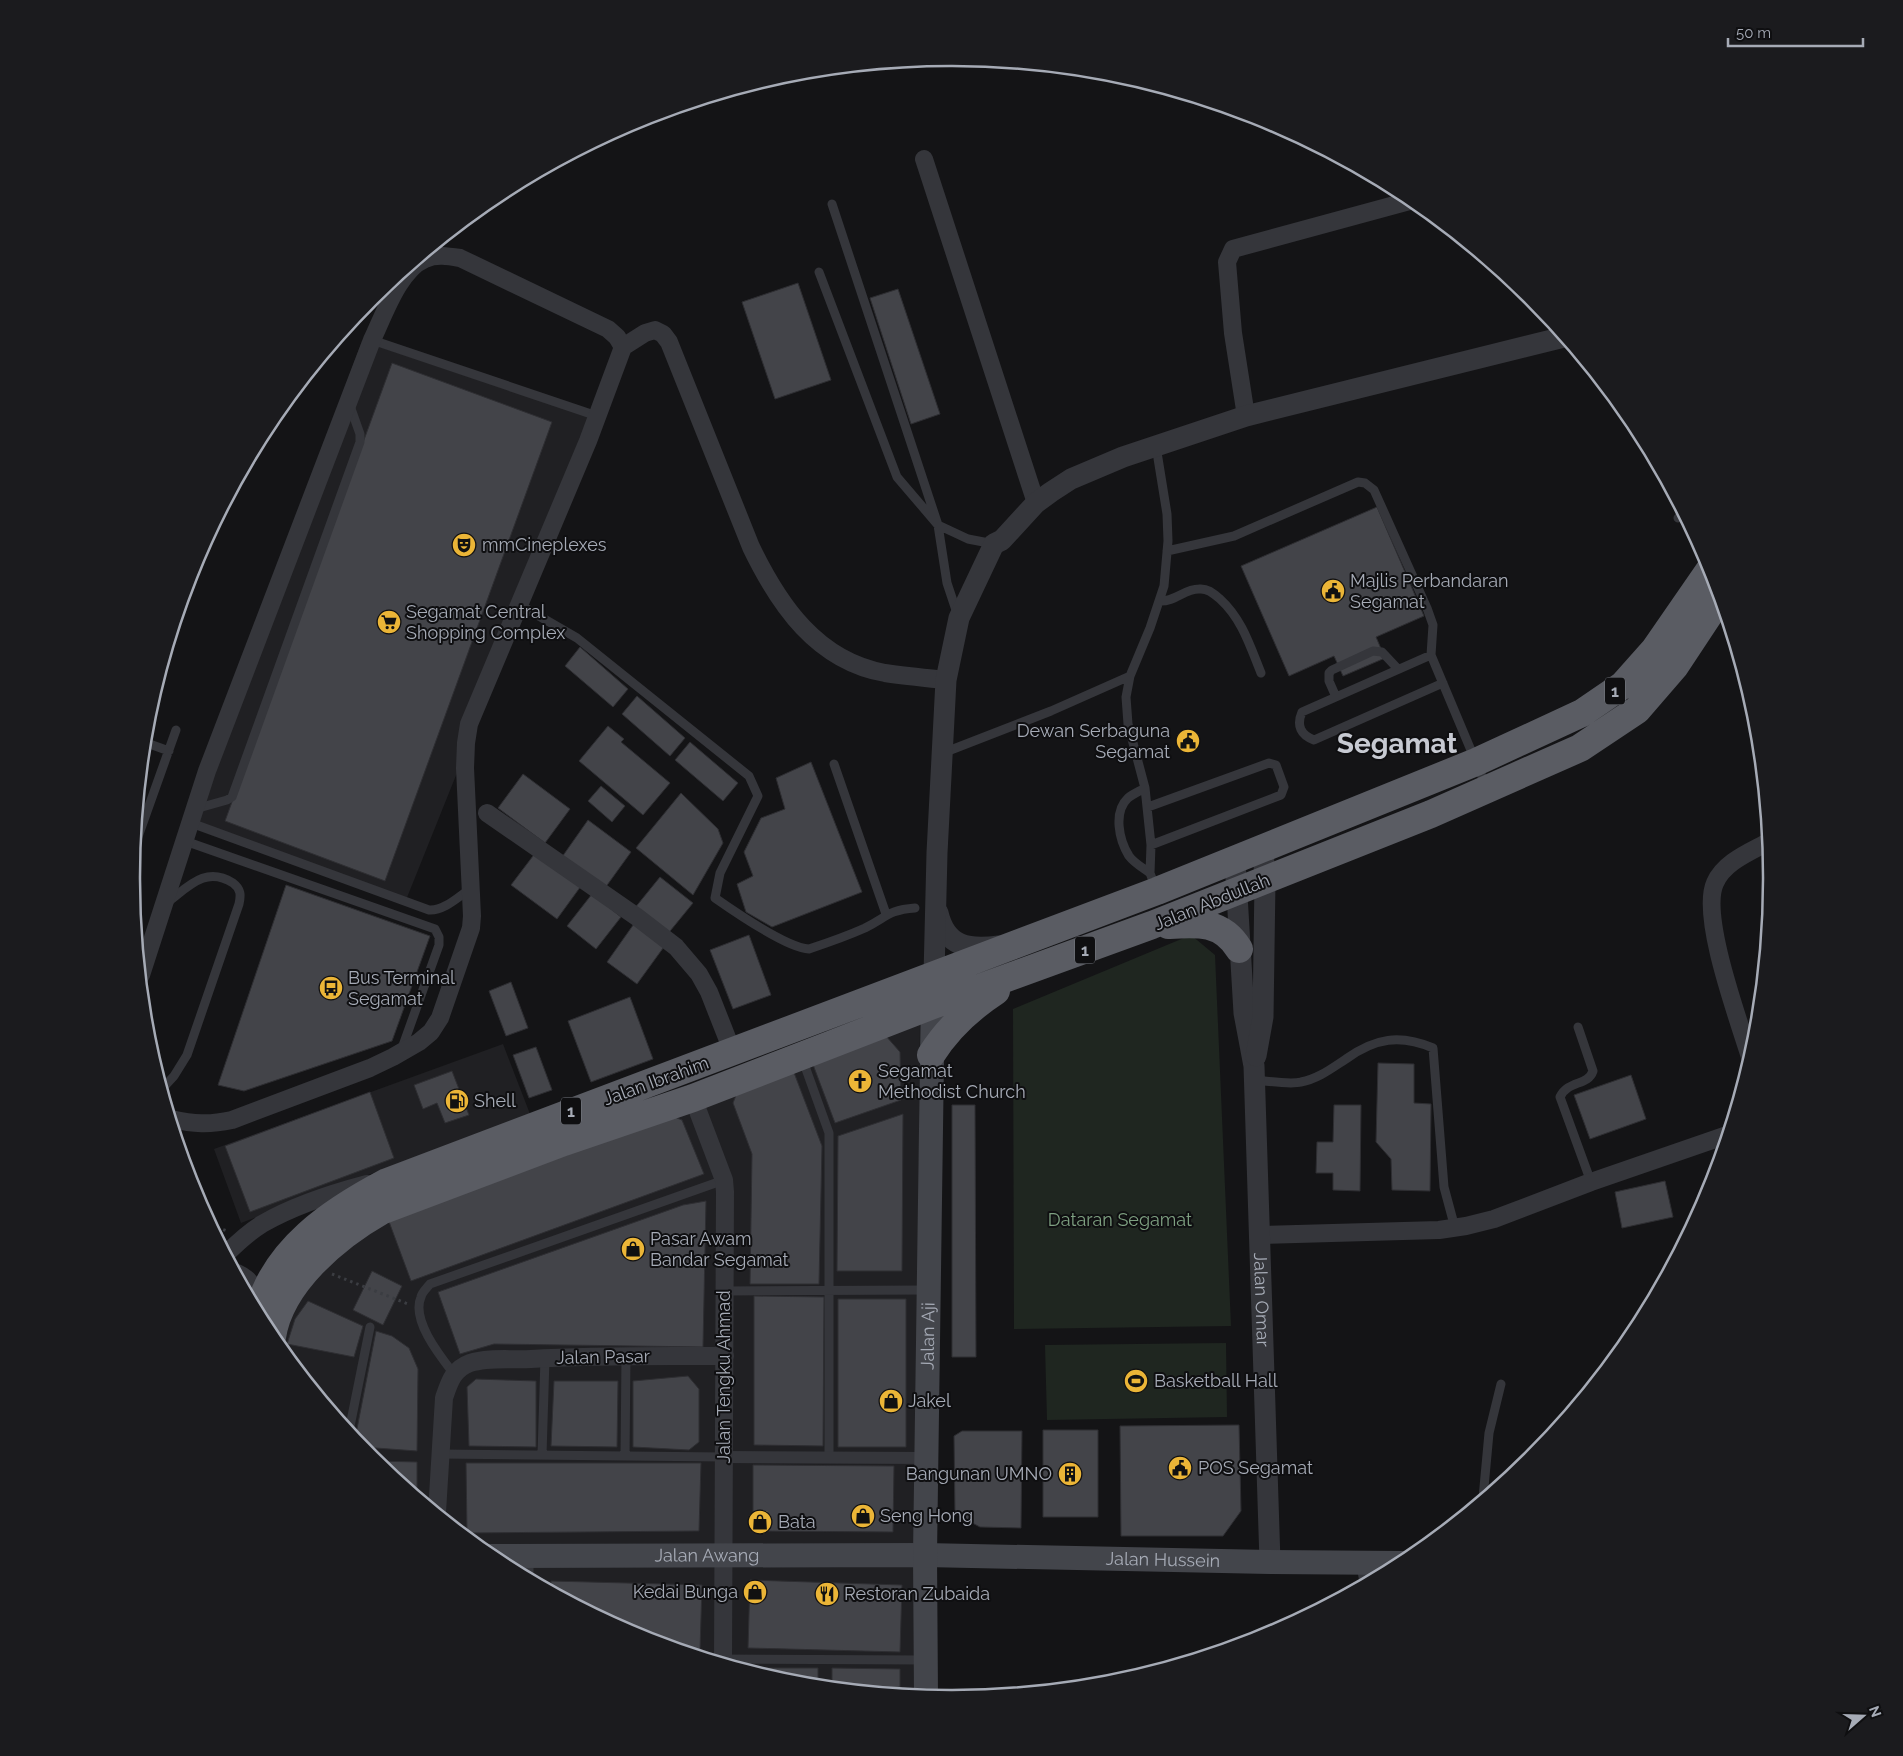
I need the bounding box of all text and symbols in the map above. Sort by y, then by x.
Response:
scale bar [1728,15,1863,47]
text: 50 m [1736,24,1771,42]
theatre icon: mmCineplexes [451,532,477,558]
place label: mmCineplexes [482,534,607,555]
place label: Majlis Perbandaran Segamat [1350,570,1509,612]
public building icon: Majlis Perbandaran Segamat [1320,578,1346,604]
place label: Segamat Central Shopping Complex [406,601,565,643]
supermarket icon: Segamat Central Shopping Complex [376,609,402,635]
road number: 1 [1605,678,1625,704]
place label: Dewan Serbaguna Segamat [1017,720,1170,762]
district label: Segamat [1337,727,1458,760]
public building icon: Dewan Serbaguna Segamat [1175,728,1201,754]
street label: Jalan Abdullah [1151,869,1273,934]
road number: 1 [1075,936,1095,964]
place label: Bus Terminal Segamat [348,967,455,1009]
bus stop icon: Bus Terminal Segamat [318,975,344,1001]
street label: Jalan Ibrahim [600,1052,711,1109]
place label: Segamat Methodist Church [878,1060,1026,1102]
church icon: Segamat Methodist Church [847,1068,873,1094]
fuel station icon: Shell [444,1088,470,1114]
place label: Shell [474,1090,516,1111]
road number: 1 [561,1098,581,1124]
park label: Dataran Segamat [1048,1209,1192,1230]
place label: Pasar Awam Bandar Segamat [650,1228,789,1270]
shop icon: Pasar Awam Bandar Segamat [620,1236,646,1262]
street label: Jalan Omar [1250,1252,1274,1348]
street label: Jalan Tengku Ahmad [713,1290,734,1464]
street label: Jalan Aji [917,1302,939,1370]
street label: Jalan Pasar [556,1345,651,1368]
sports icon: Basketball Hall [1123,1368,1149,1394]
place label: Basketball Hall [1154,1370,1278,1391]
shop icon: Jakel [878,1388,904,1414]
place label: Jakel [908,1390,951,1411]
public building icon: POS Segamat [1167,1455,1193,1481]
place label: POS Segamat [1198,1457,1313,1478]
building icon: Bangunan UMNO [1057,1461,1083,1487]
place label: Bangunan UMNO [906,1463,1052,1484]
shop icon: Seng Hong [850,1503,876,1529]
place label: Seng Hong [880,1505,973,1526]
shop icon: Bata [747,1509,773,1535]
place label: Bata [778,1511,816,1532]
street label: Jalan Awang [654,1544,760,1566]
street label: Jalan Hussein [1105,1548,1220,1571]
shop icon: Kedai Bunga [742,1579,768,1605]
place label: Kedai Bunga [633,1581,738,1602]
restaurant icon: Restoran Zubaida [814,1581,840,1607]
place label: Restoran Zubaida [844,1583,990,1604]
north arrow [1838,1691,1888,1741]
text: N [1866,1704,1885,1719]

